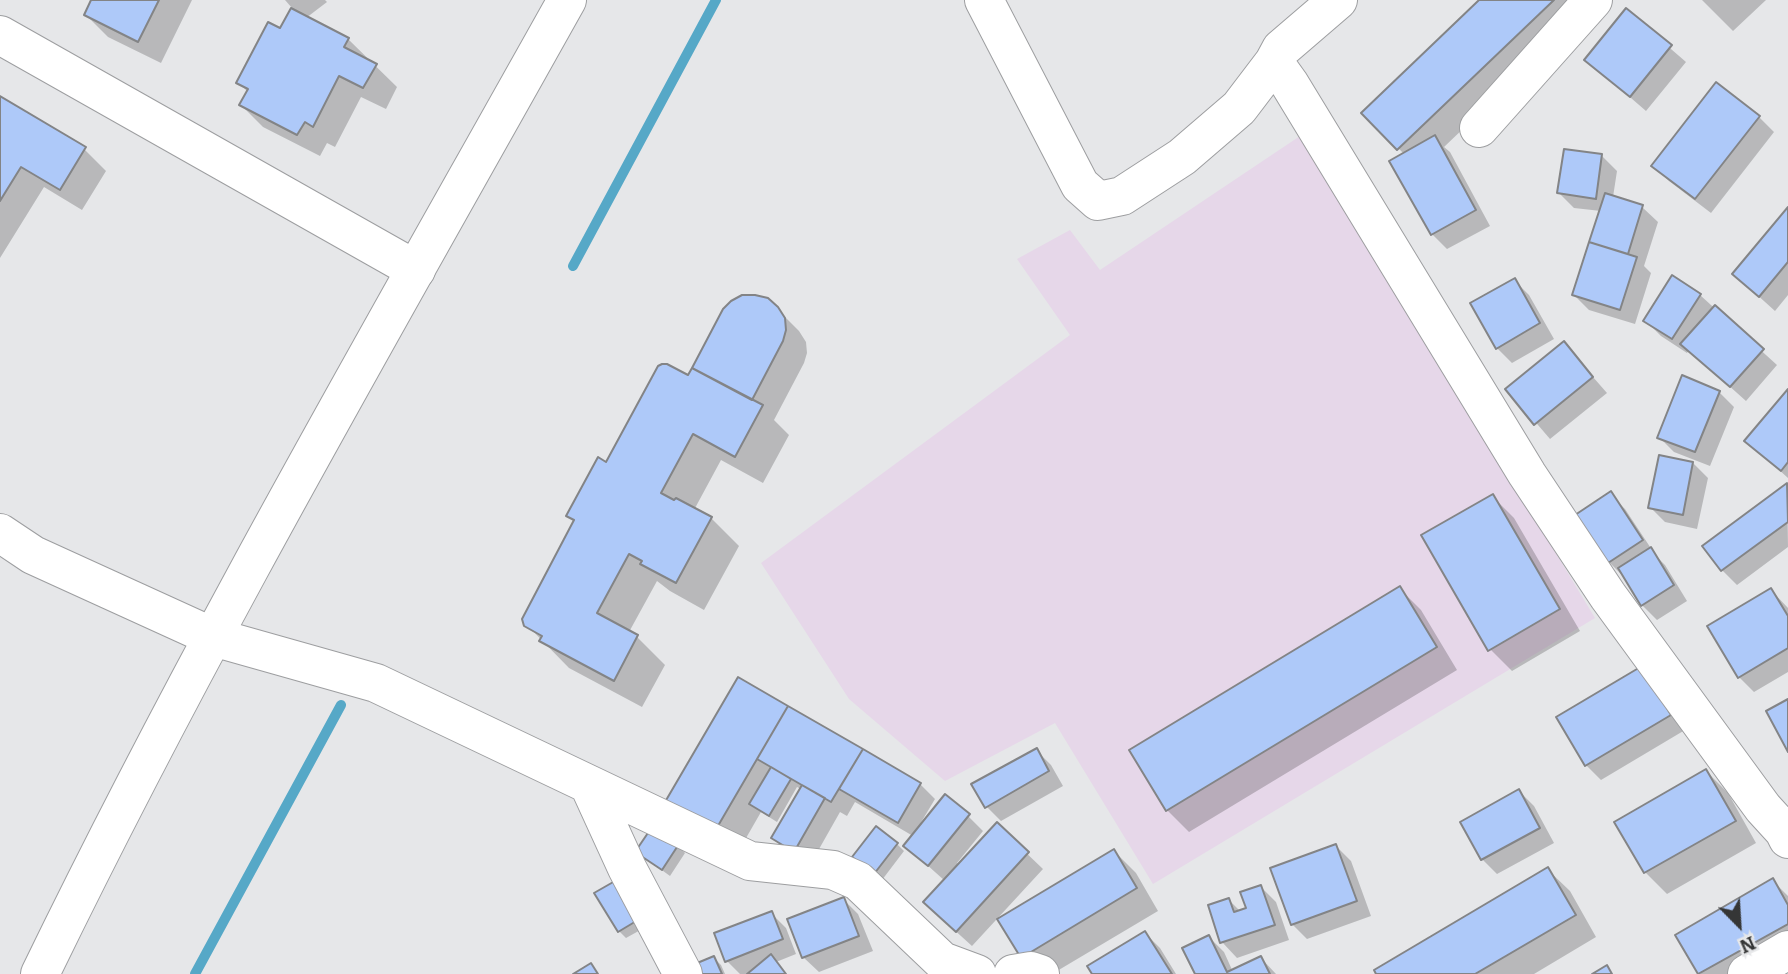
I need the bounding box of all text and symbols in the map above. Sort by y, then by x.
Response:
north arrow [1704,890,1774,960]
text: N [1736,931,1759,958]

